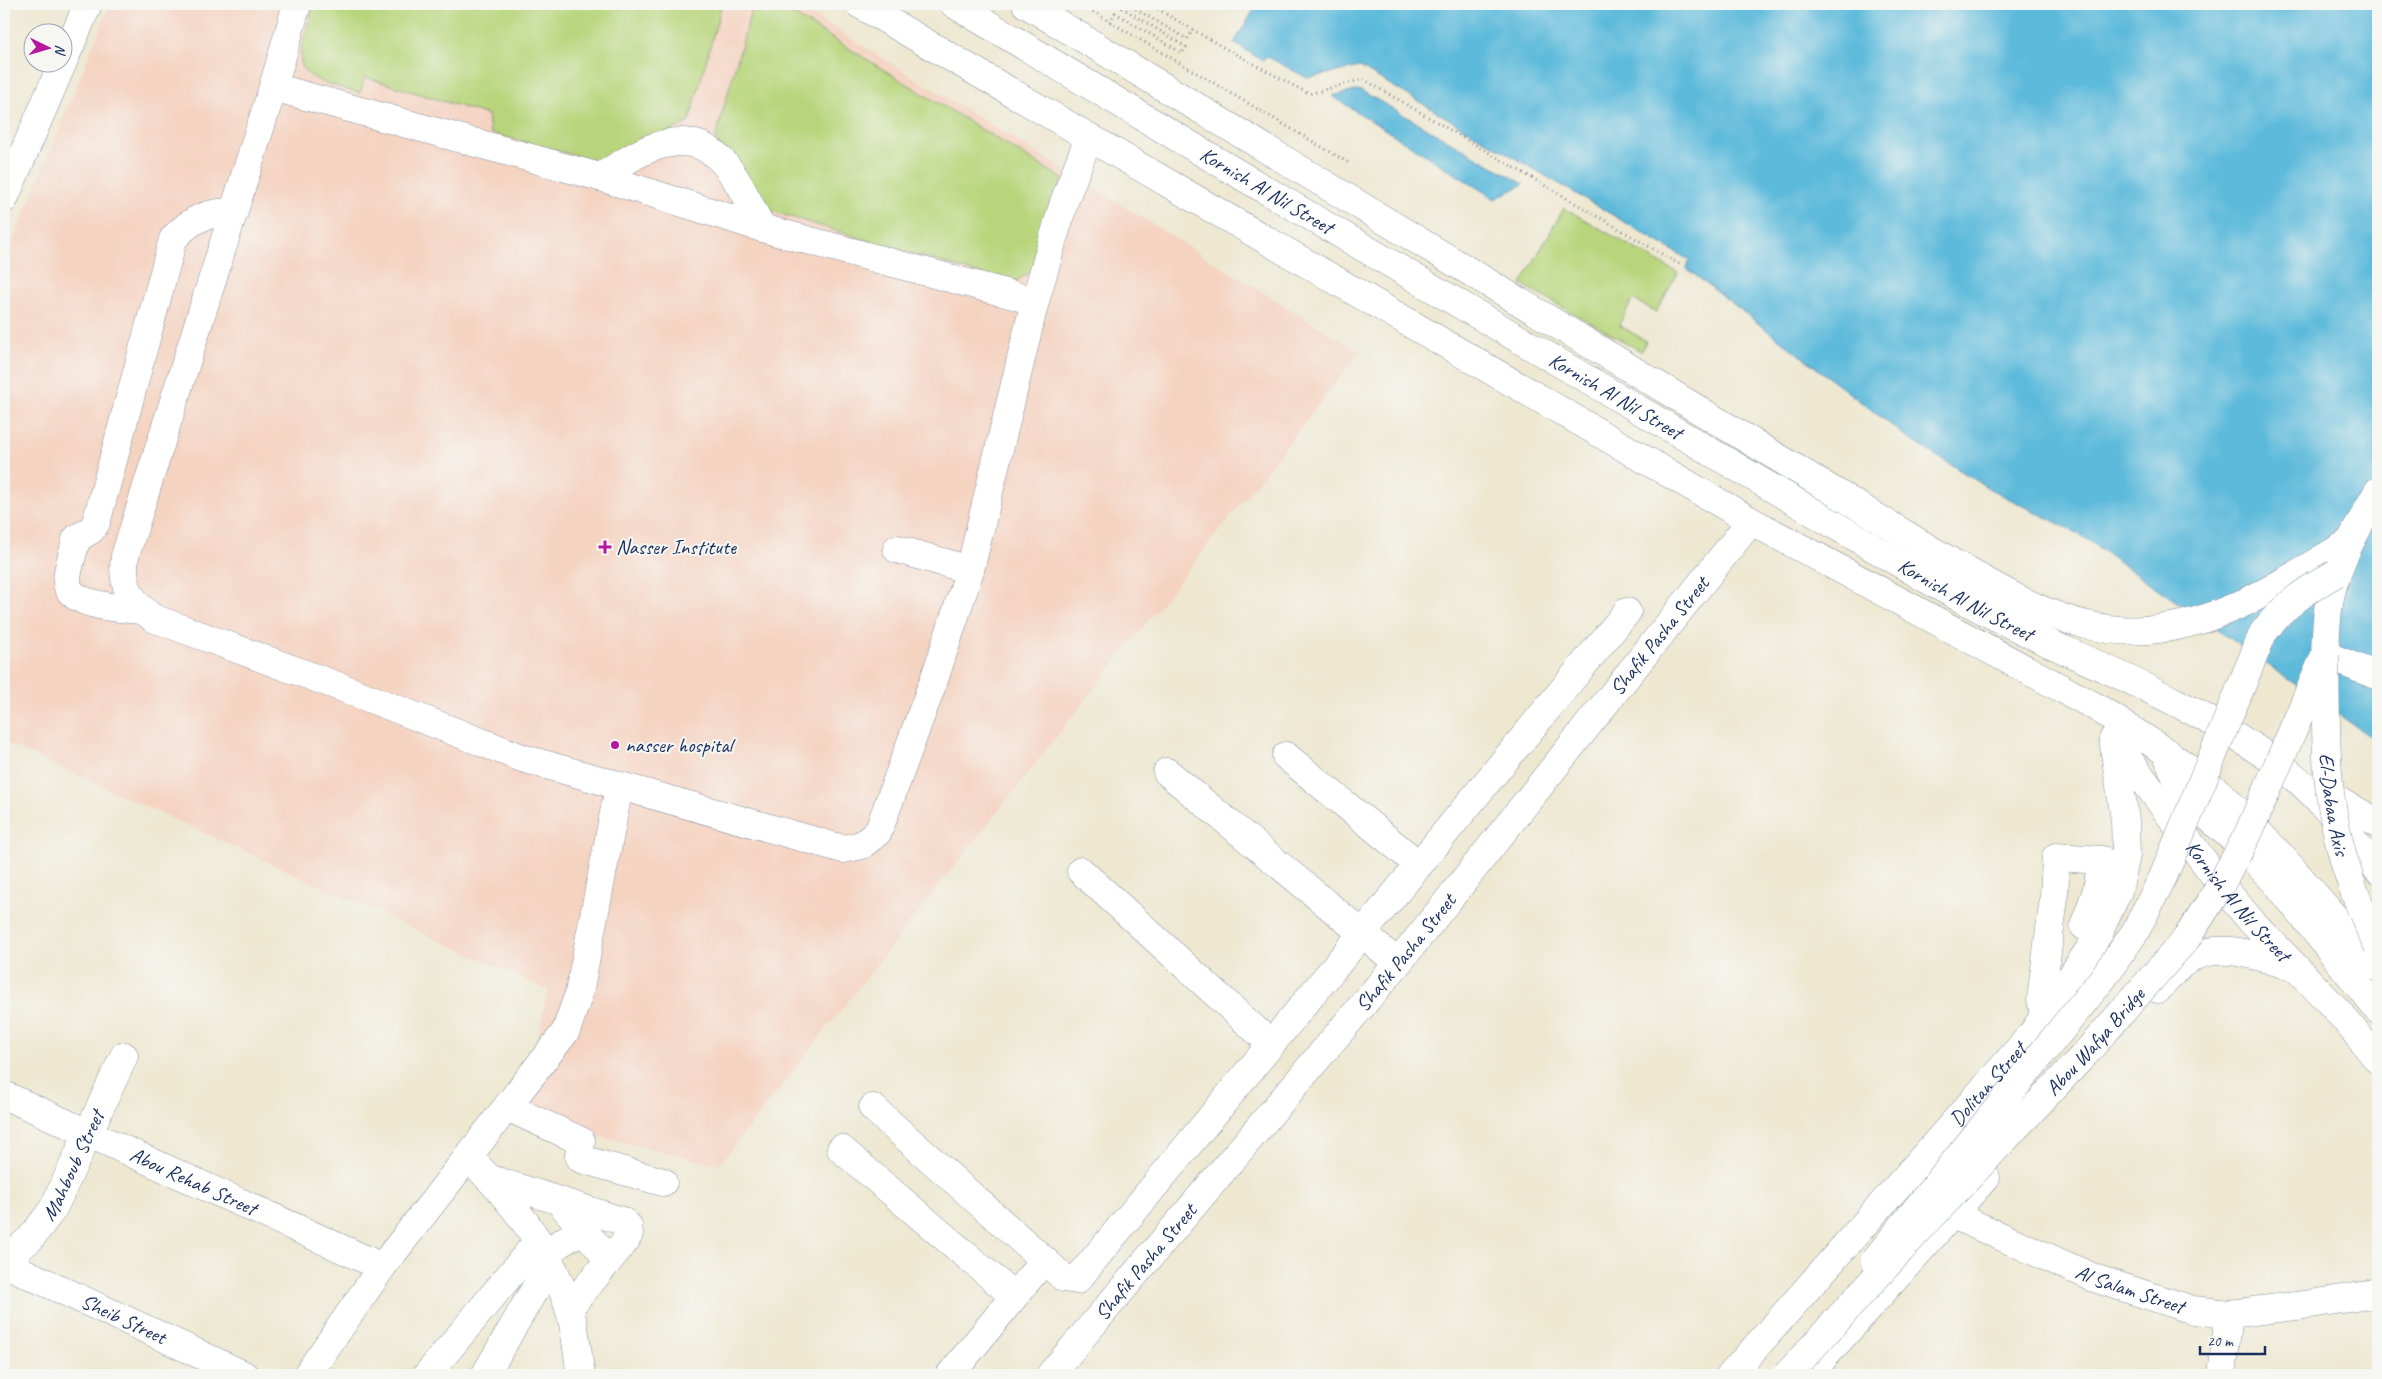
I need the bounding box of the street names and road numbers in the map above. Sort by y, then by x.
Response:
street label: Kornish Al Nil Street [1195,141,1340,241]
street label: Kornish Al Nil Street [1544,347,1689,447]
street label: Kornish Al Nil Street [1893,552,2040,648]
street label: Shafik Pasha Street [1604,570,1716,700]
street label: El-Dabaa Axis [2314,753,2356,860]
street label: Kornish Al Nil Street [2180,835,2298,969]
street label: Shafik Pasha Street [1350,887,1462,1017]
street label: Abou Wafya Bridge [2040,981,2151,1101]
street label: Dolitan Street [1944,1035,2034,1131]
street label: Mahboub Street [36,1103,111,1226]
street label: Abou Rehab Street [126,1141,263,1222]
street label: Shafik Pasha Street [1089,1197,1203,1326]
street label: Al Salam Street [2072,1258,2190,1320]
street label: Sheib Street [77,1288,172,1351]

